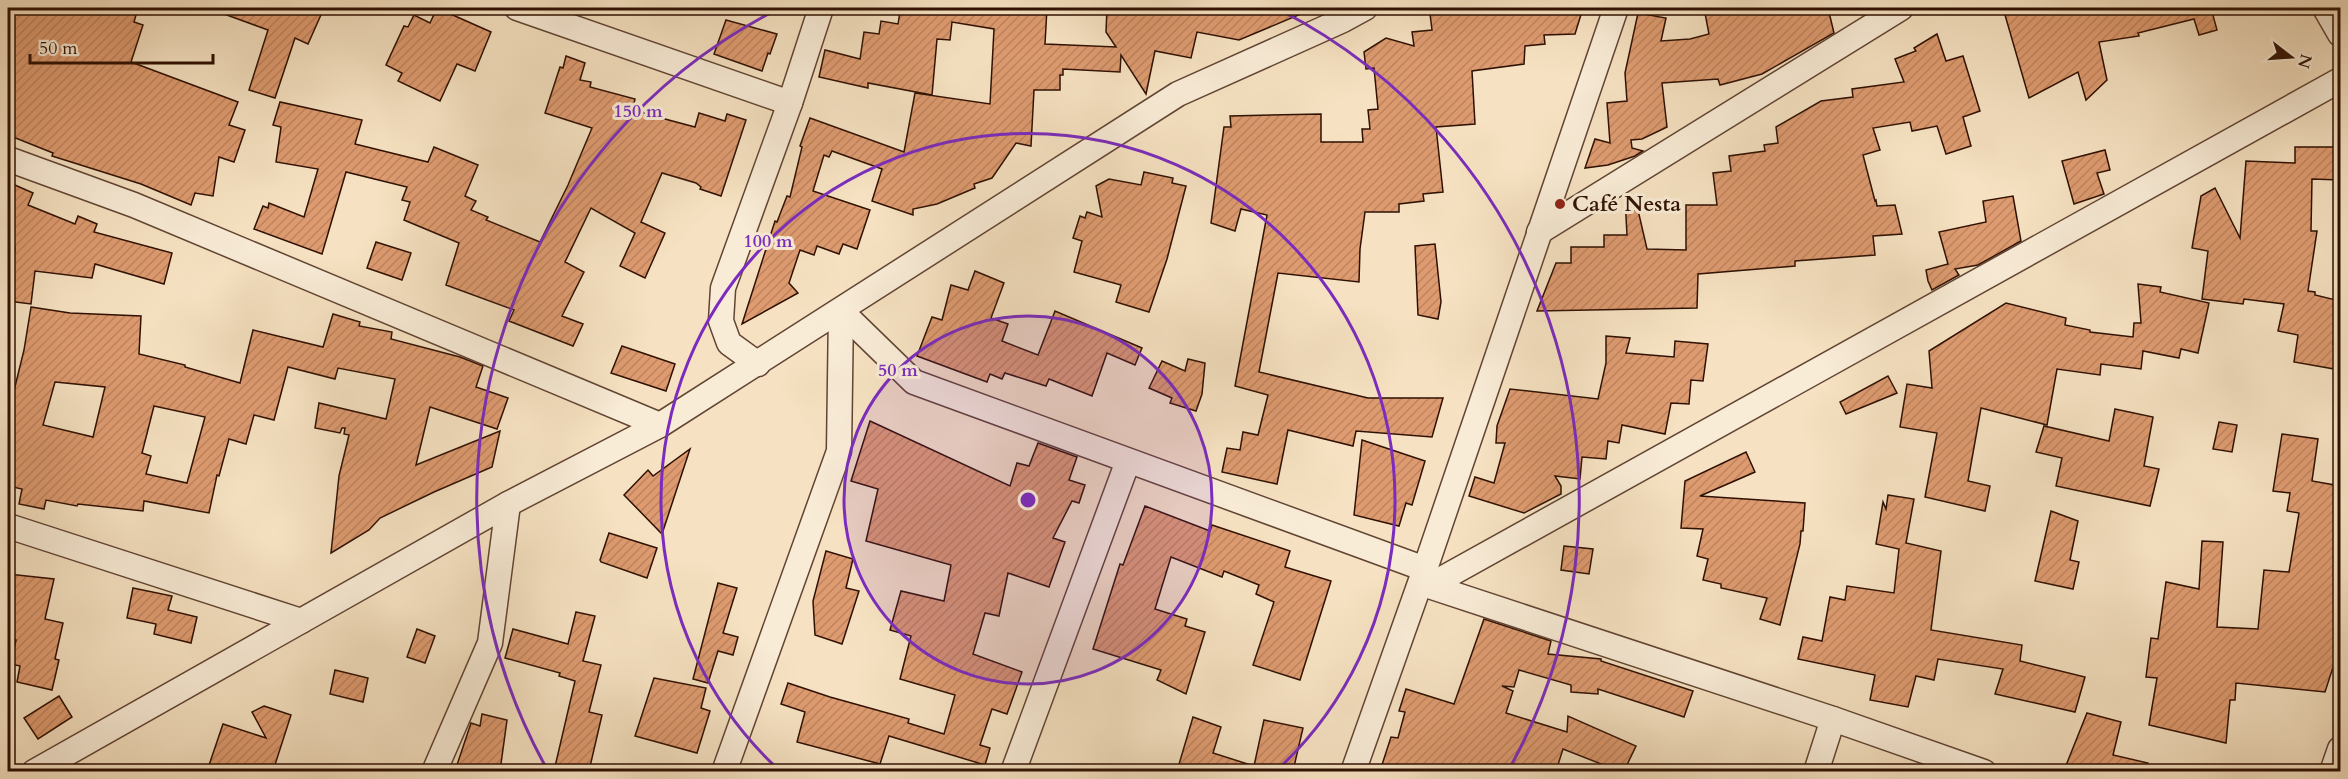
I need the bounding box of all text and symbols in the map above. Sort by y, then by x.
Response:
scale bar [30,27,213,65]
north arrow [2261,27,2321,87]
text: 50 m [39,36,78,61]
text: N [2292,51,2317,71]
text: 150 m [613,99,663,124]
place label: Café Nesta [1572,189,1681,219]
marker: Café Nesta [1553,197,1567,211]
text: 100 m [743,229,793,254]
text: 50 m [878,358,918,383]
centre of rings [1018,490,1038,510]

